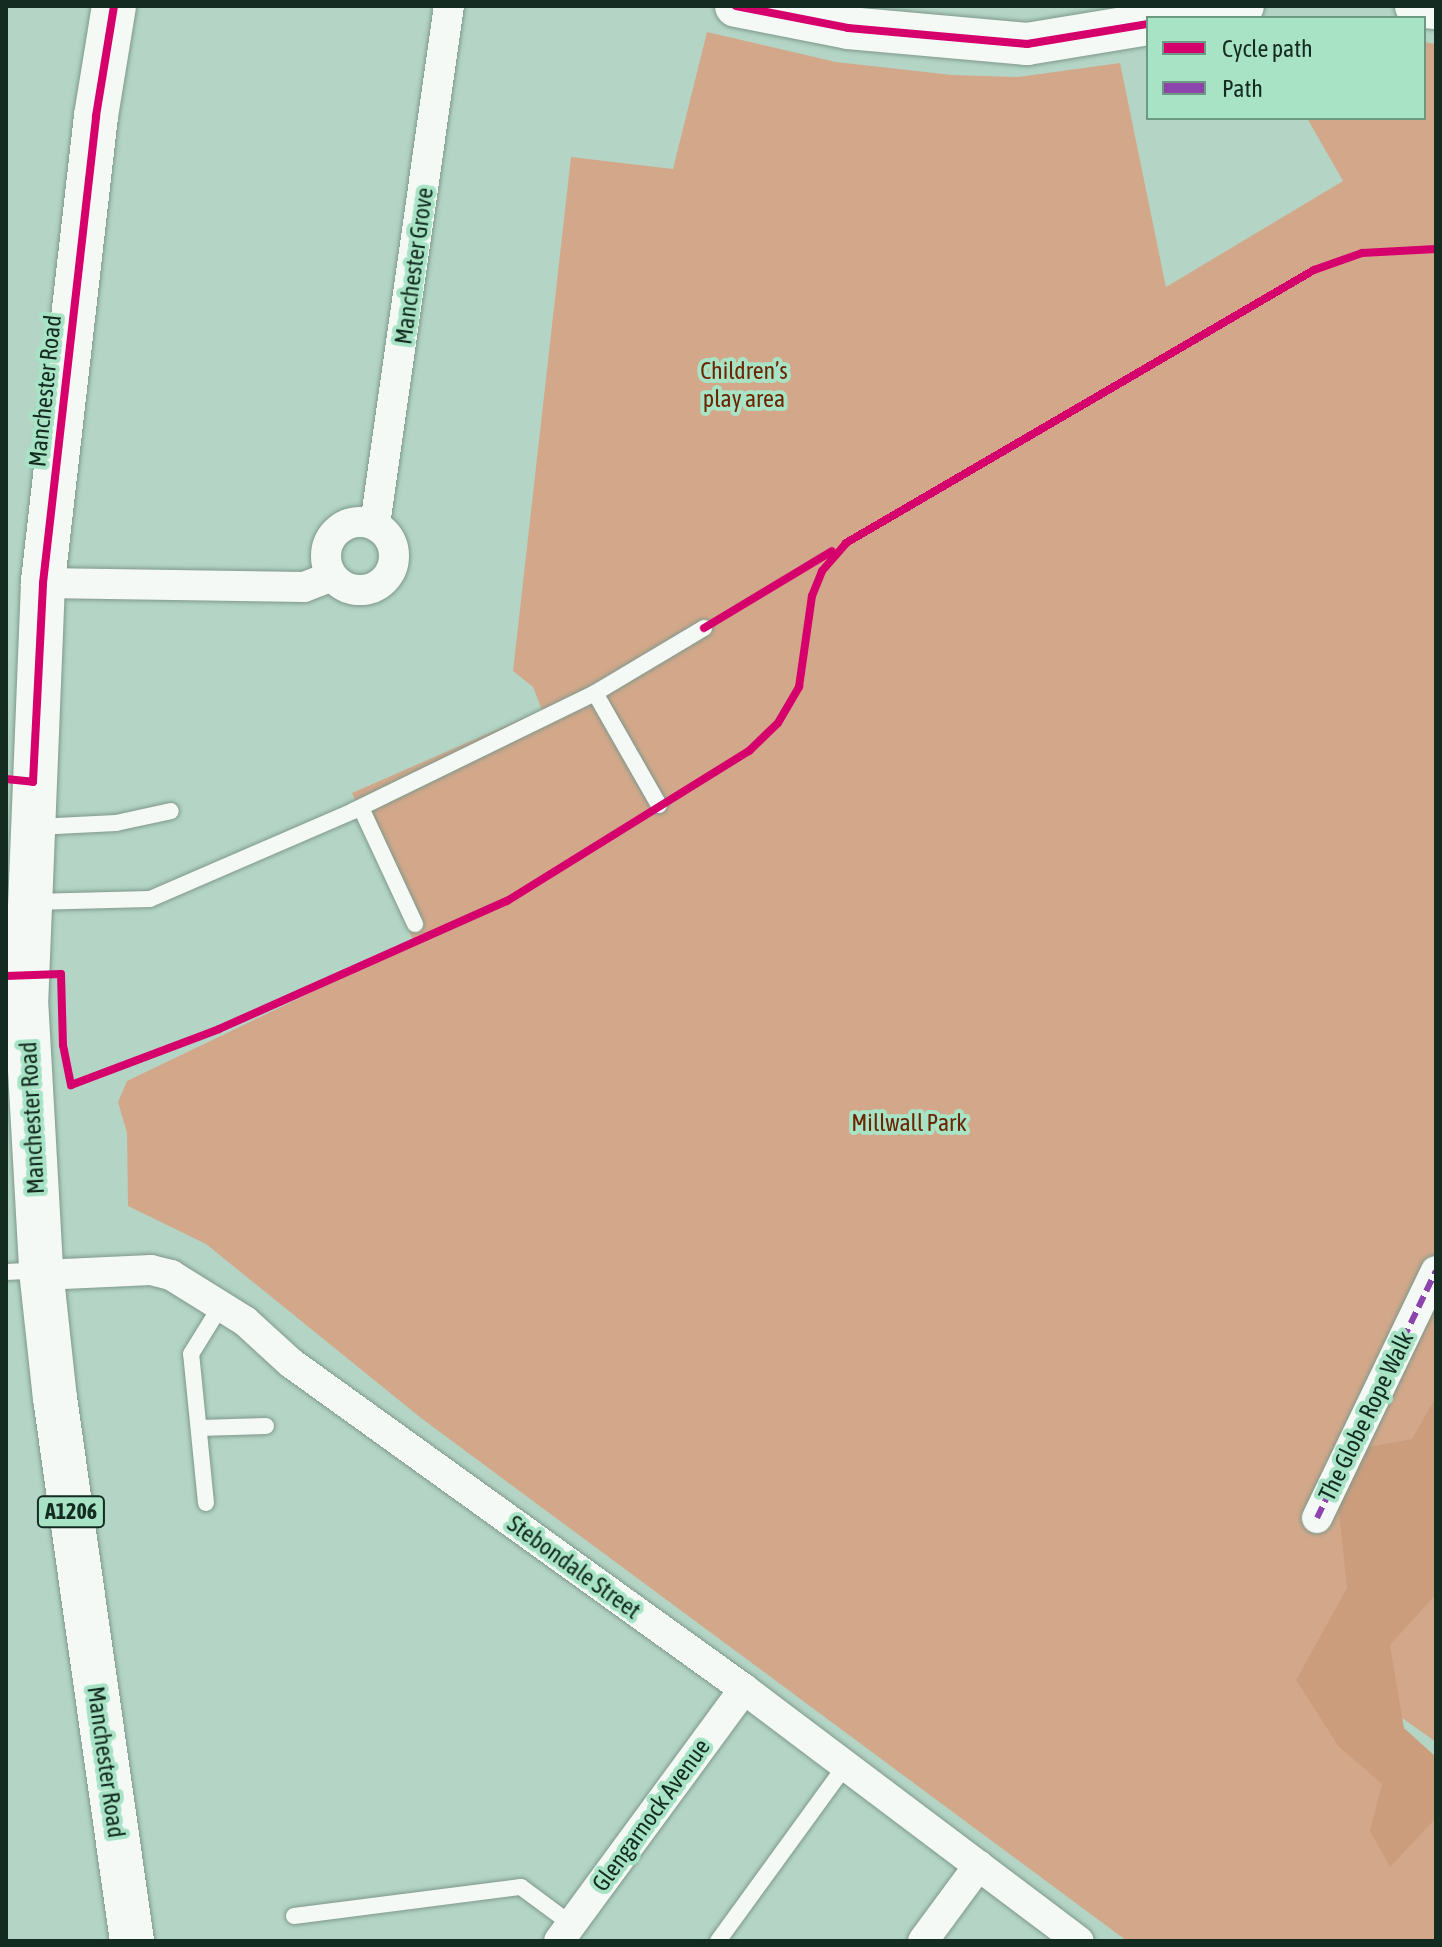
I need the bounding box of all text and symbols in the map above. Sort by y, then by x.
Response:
legend [1146,16,1426,120]
text: Cycle path [1222,35,1313,62]
text: Path [1222,75,1263,102]
street label: Manchester Grove [389,186,439,346]
street label: Manchester Road [23,314,67,468]
park label: Children’s play area [700,357,788,413]
street label: Manchester Road [14,1041,50,1195]
park label: Millwall Park [851,1109,967,1137]
street label: The Globe Rope Walk [1312,1326,1420,1506]
road number: A1206 [35,1494,107,1530]
street label: Stebondale Street [502,1509,646,1625]
street label: Manchester Road [81,1684,131,1840]
street label: Glengarnock Avenue [586,1733,716,1897]

